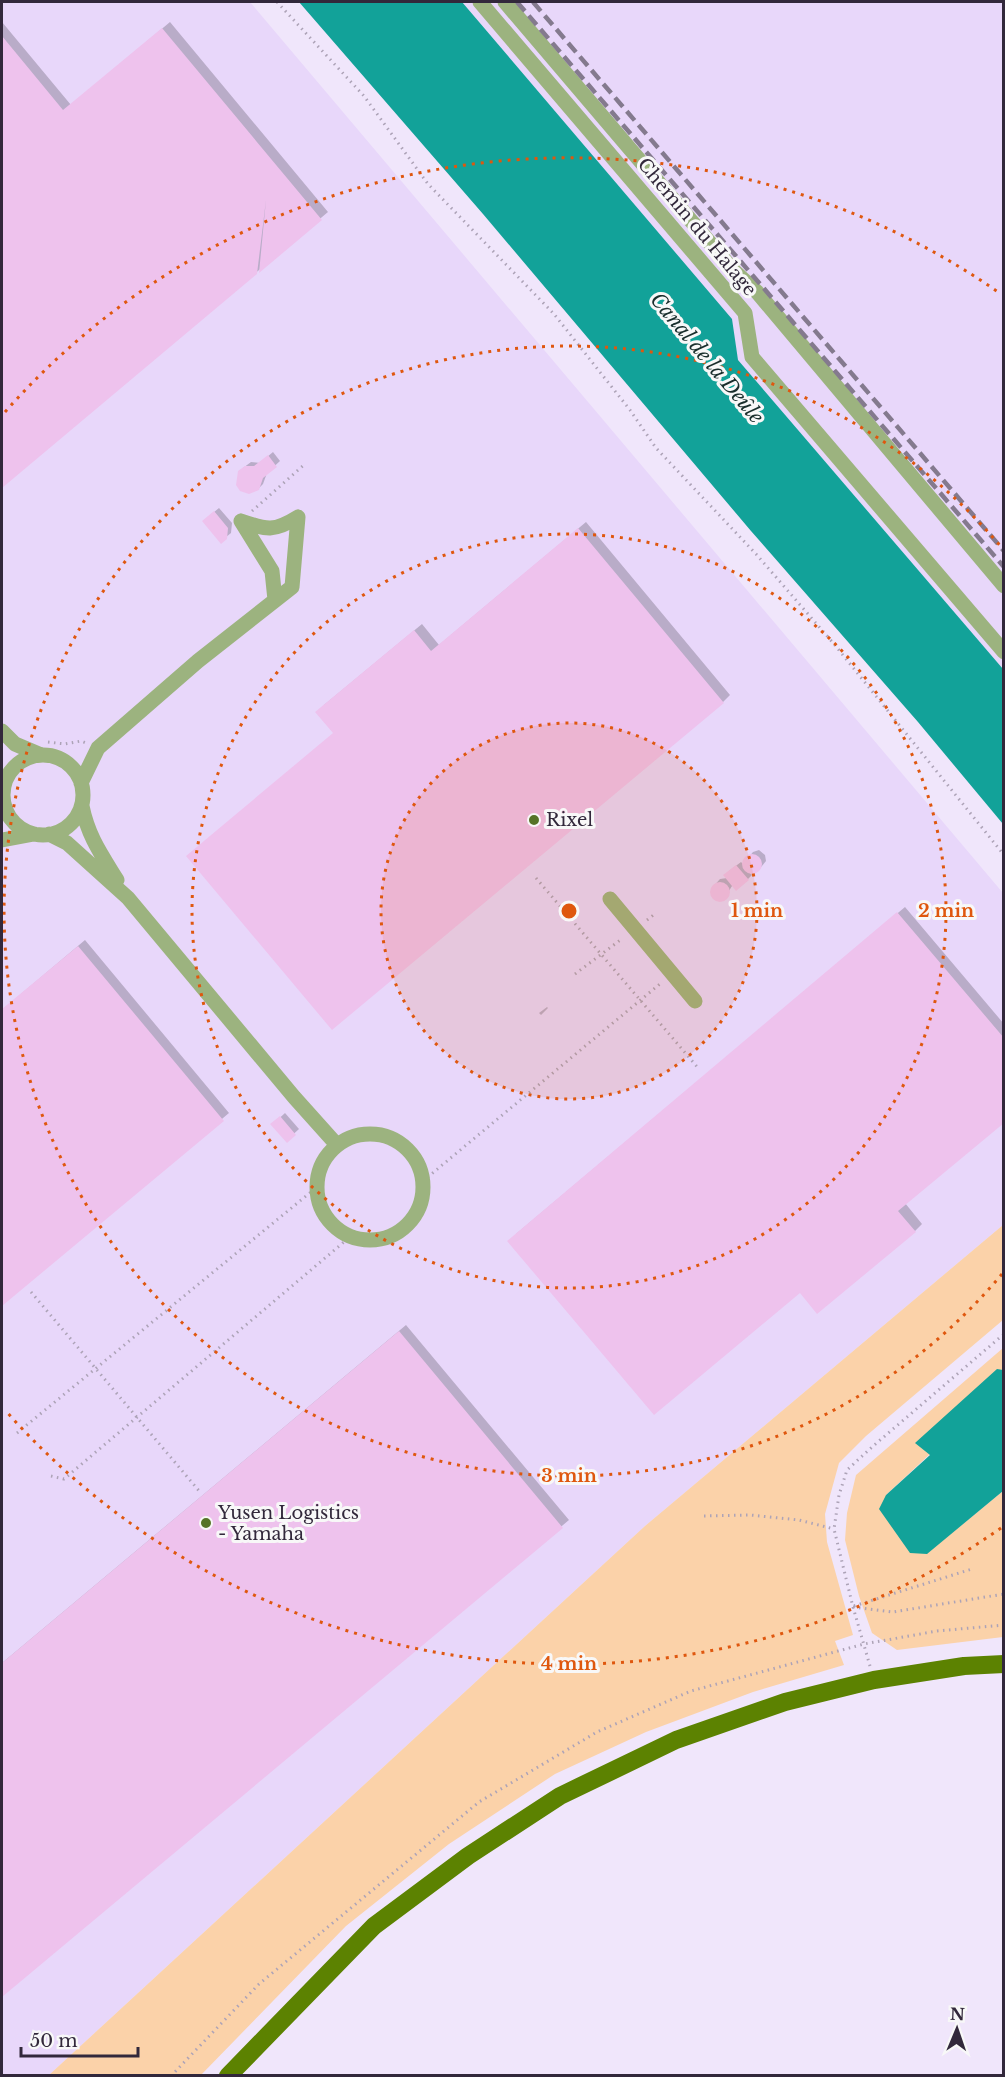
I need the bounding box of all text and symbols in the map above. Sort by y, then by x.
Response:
street label: Chemin du Halage [633,154,761,300]
water label: Canal de la Deûle [645,288,769,428]
place label: Rixel [546,809,593,831]
marker: Rixel [527,813,541,827]
text: 1 min [731,900,783,922]
text: 2 min [918,900,974,922]
centre of rings [559,901,579,921]
text: 3 min [541,1465,597,1487]
place label: Yusen Logistics - Yamaha [217,1502,359,1545]
marker: Yusen Logistics - Yamaha [199,1516,213,1530]
text: 4 min [541,1653,597,1675]
north arrow [927,1999,987,2059]
text: N [950,2004,965,2024]
scale bar [21,2020,138,2058]
text: 50 m [30,2030,78,2052]

